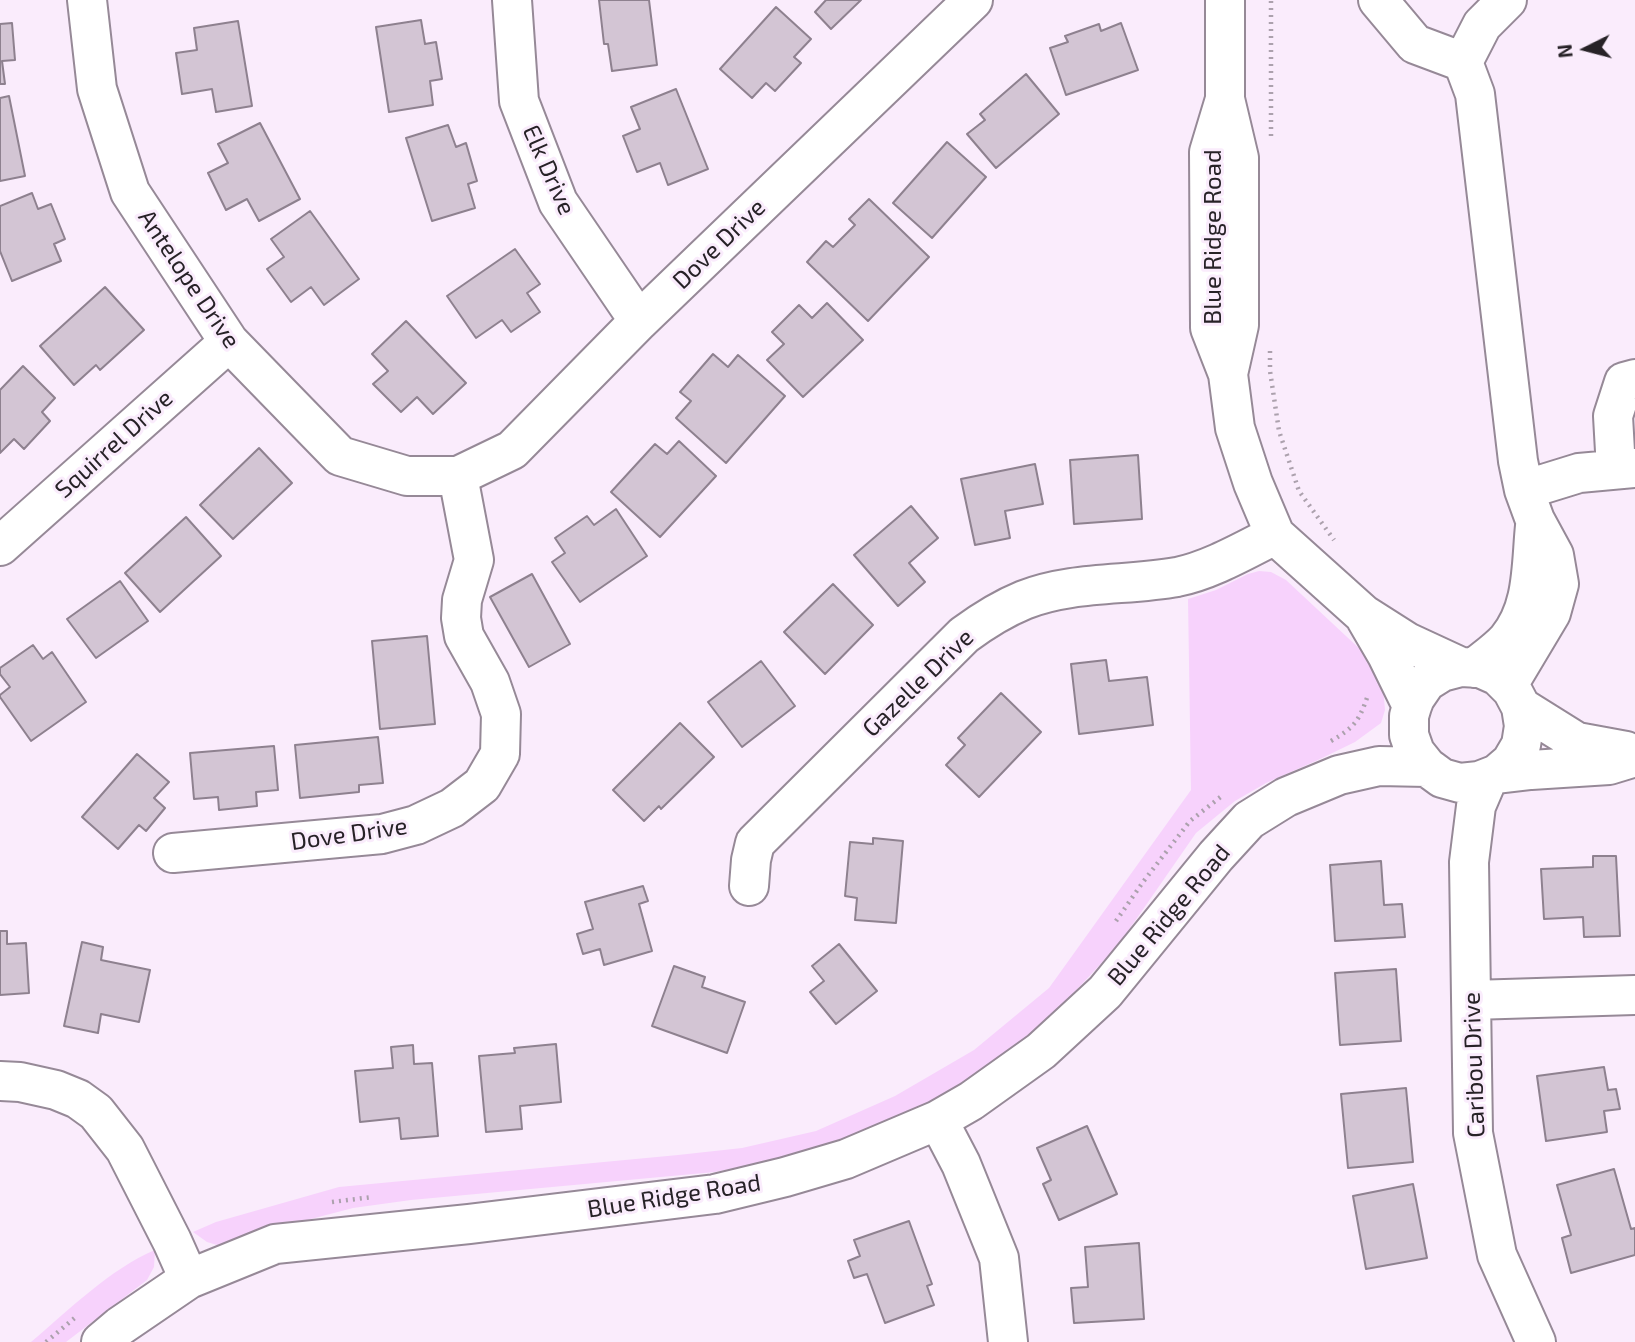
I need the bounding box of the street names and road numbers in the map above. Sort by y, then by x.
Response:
street label: Elk Drive [517,121,581,219]
street label: Blue Ridge Road [1199,149,1227,325]
street label: Dove Drive [667,193,771,295]
street label: Antelope Drive [132,204,246,354]
street label: Squirrel Drive [49,384,179,504]
street label: Gazelle Drive [857,623,979,743]
street label: Dove Drive [289,812,409,856]
street label: Blue Ridge Road [1102,839,1236,991]
street label: Caribou Drive [1457,992,1491,1138]
street label: Blue Ridge Road [585,1168,763,1224]

